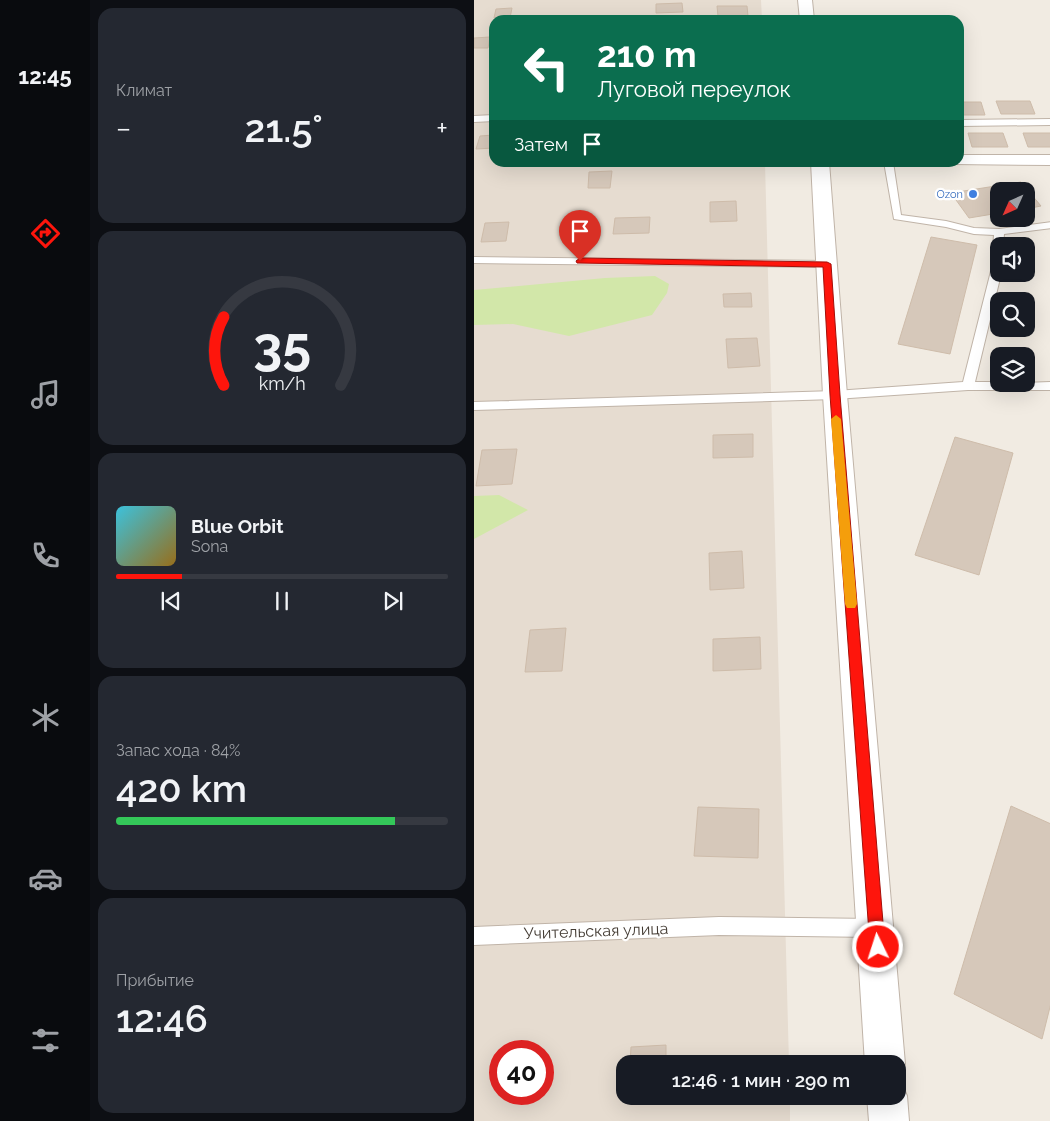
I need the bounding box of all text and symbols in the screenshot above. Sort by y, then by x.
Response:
text: 210 m [597,34,697,75]
icon: left [514,35,579,100]
text: 12:45 [18,63,72,89]
text: Луговой переулок [597,76,791,102]
text: Климат [116,81,172,100]
text: 21.5° [245,106,323,151]
text: − [116,112,131,145]
text: + [436,112,448,145]
icon: arrive [578,130,606,158]
text: Затем [514,133,568,155]
north arrow [990,182,1035,228]
map controls [990,182,1035,392]
place label: Ozon [936,188,963,201]
marker: Ozon [967,188,979,200]
pin [559,210,601,261]
icon: directions [28,216,63,251]
icon: arrive [566,217,594,245]
button: sound [990,237,1035,282]
button: search [990,292,1035,337]
text: 35 [253,315,311,376]
button: layers [990,347,1035,392]
text: km/h [258,373,306,394]
icon: music [28,377,63,412]
text: Blue Orbit [191,515,283,537]
text: Sona [191,537,228,556]
icon: phone [28,538,63,573]
icon: previous [157,587,185,615]
icon: pause [268,587,296,615]
icon: next [379,587,407,615]
icon: climate [28,700,63,735]
text: Запас хода · 84% [116,741,241,760]
text: 420 km [116,766,247,811]
icon: car [28,861,63,896]
street label: Учительская улица [523,919,669,943]
position arrow [851,920,903,972]
text: Прибытие [116,971,194,990]
text: 12:46 [116,996,208,1041]
icon: filters [28,1023,63,1058]
speed limit sign: 40 [489,1040,554,1105]
text: 12:46 · 1 мин · 290 m [672,1069,850,1091]

